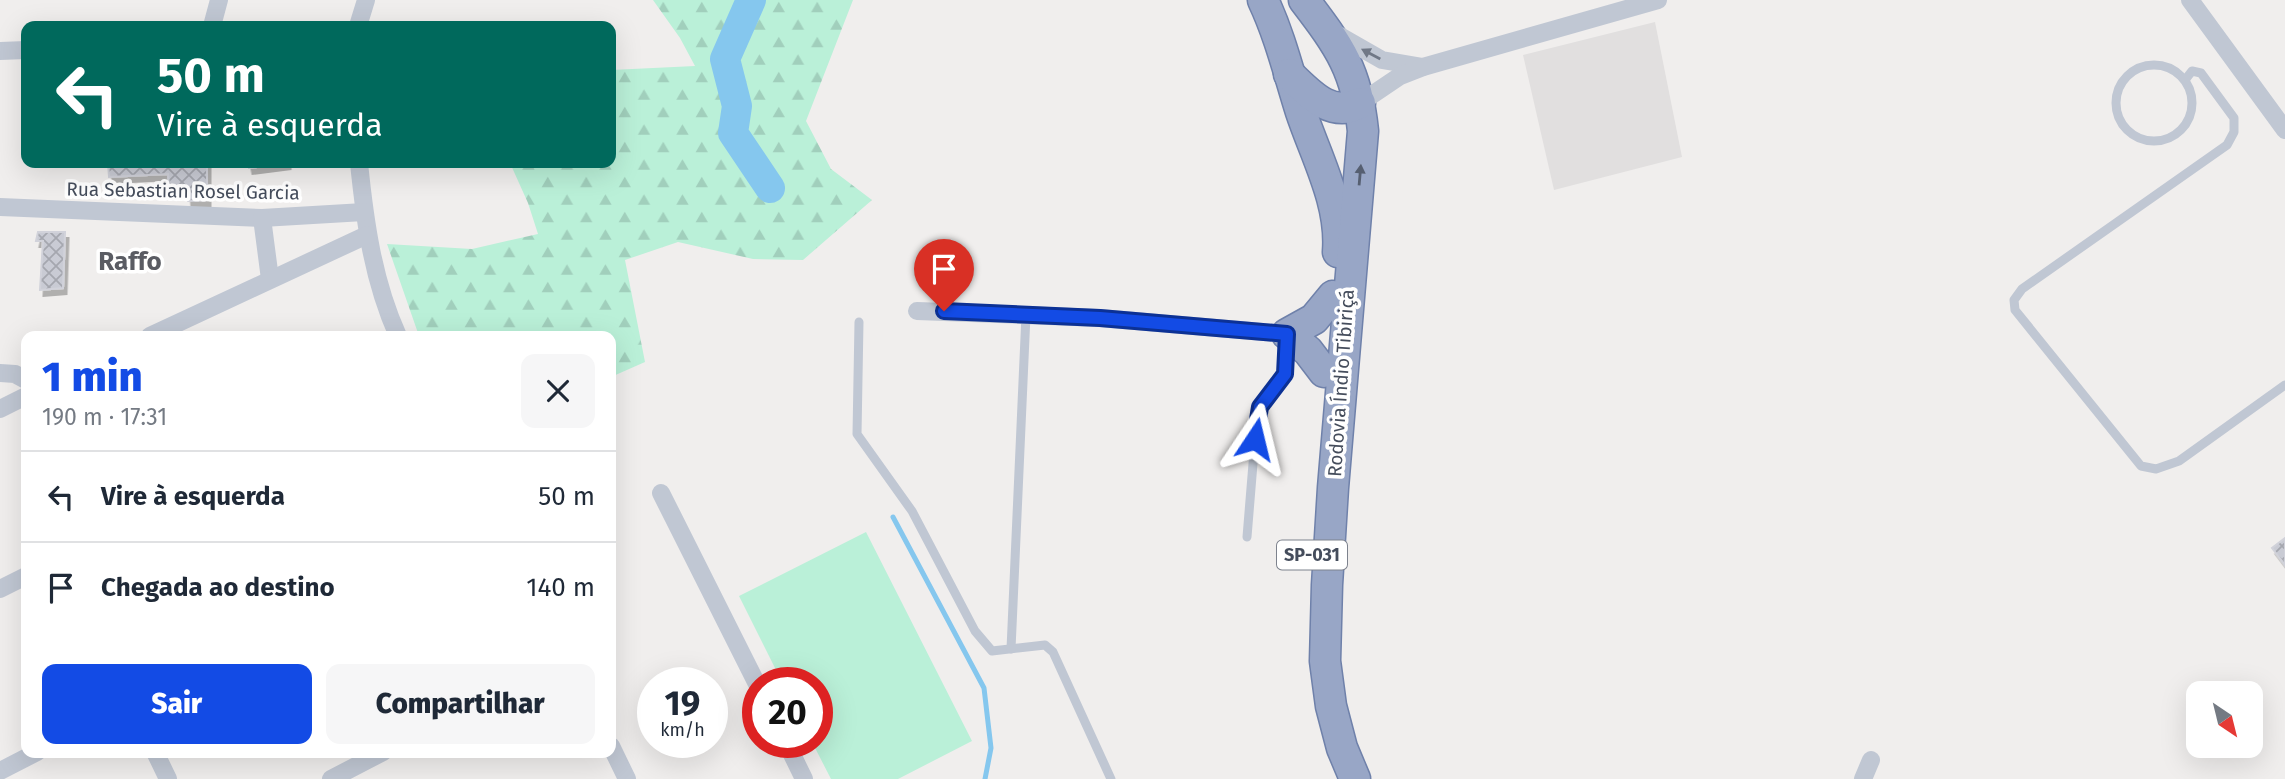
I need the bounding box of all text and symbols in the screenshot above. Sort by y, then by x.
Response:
text: 50 m [157,46,265,105]
one-way arrow [1361,48,1381,60]
icon: left [42,49,133,140]
text: Vire à esquerda [157,106,383,144]
one-way arrow [1355,163,1366,185]
street label: Rua Sebastian Rosel Garcia [66,177,300,205]
pin [914,239,974,311]
district label: Raffo [98,246,162,277]
icon: arrive [925,250,963,288]
street label: Rodovia Índio Tibiriçá [1323,288,1359,478]
text: 1 min [42,352,143,402]
button: close [521,354,595,428]
position arrow [1218,402,1292,476]
text: 190 m · 17:31 [42,403,167,431]
icon: left [42,478,80,516]
text: Vire à esquerda [101,481,285,512]
text: 50 m [538,481,595,512]
road number: SP-031 [1277,540,1347,570]
icon: arrive [42,569,80,607]
text: Chegada ao destino [101,572,335,603]
text: 140 m [526,572,595,603]
button: Sair [42,664,312,744]
button: Compartilhar [326,664,595,744]
speed limit sign: 20 [742,667,833,758]
north arrow [2186,681,2263,758]
map controls [2186,681,2263,758]
text: 19 [665,682,700,724]
text: km/h [660,719,705,741]

